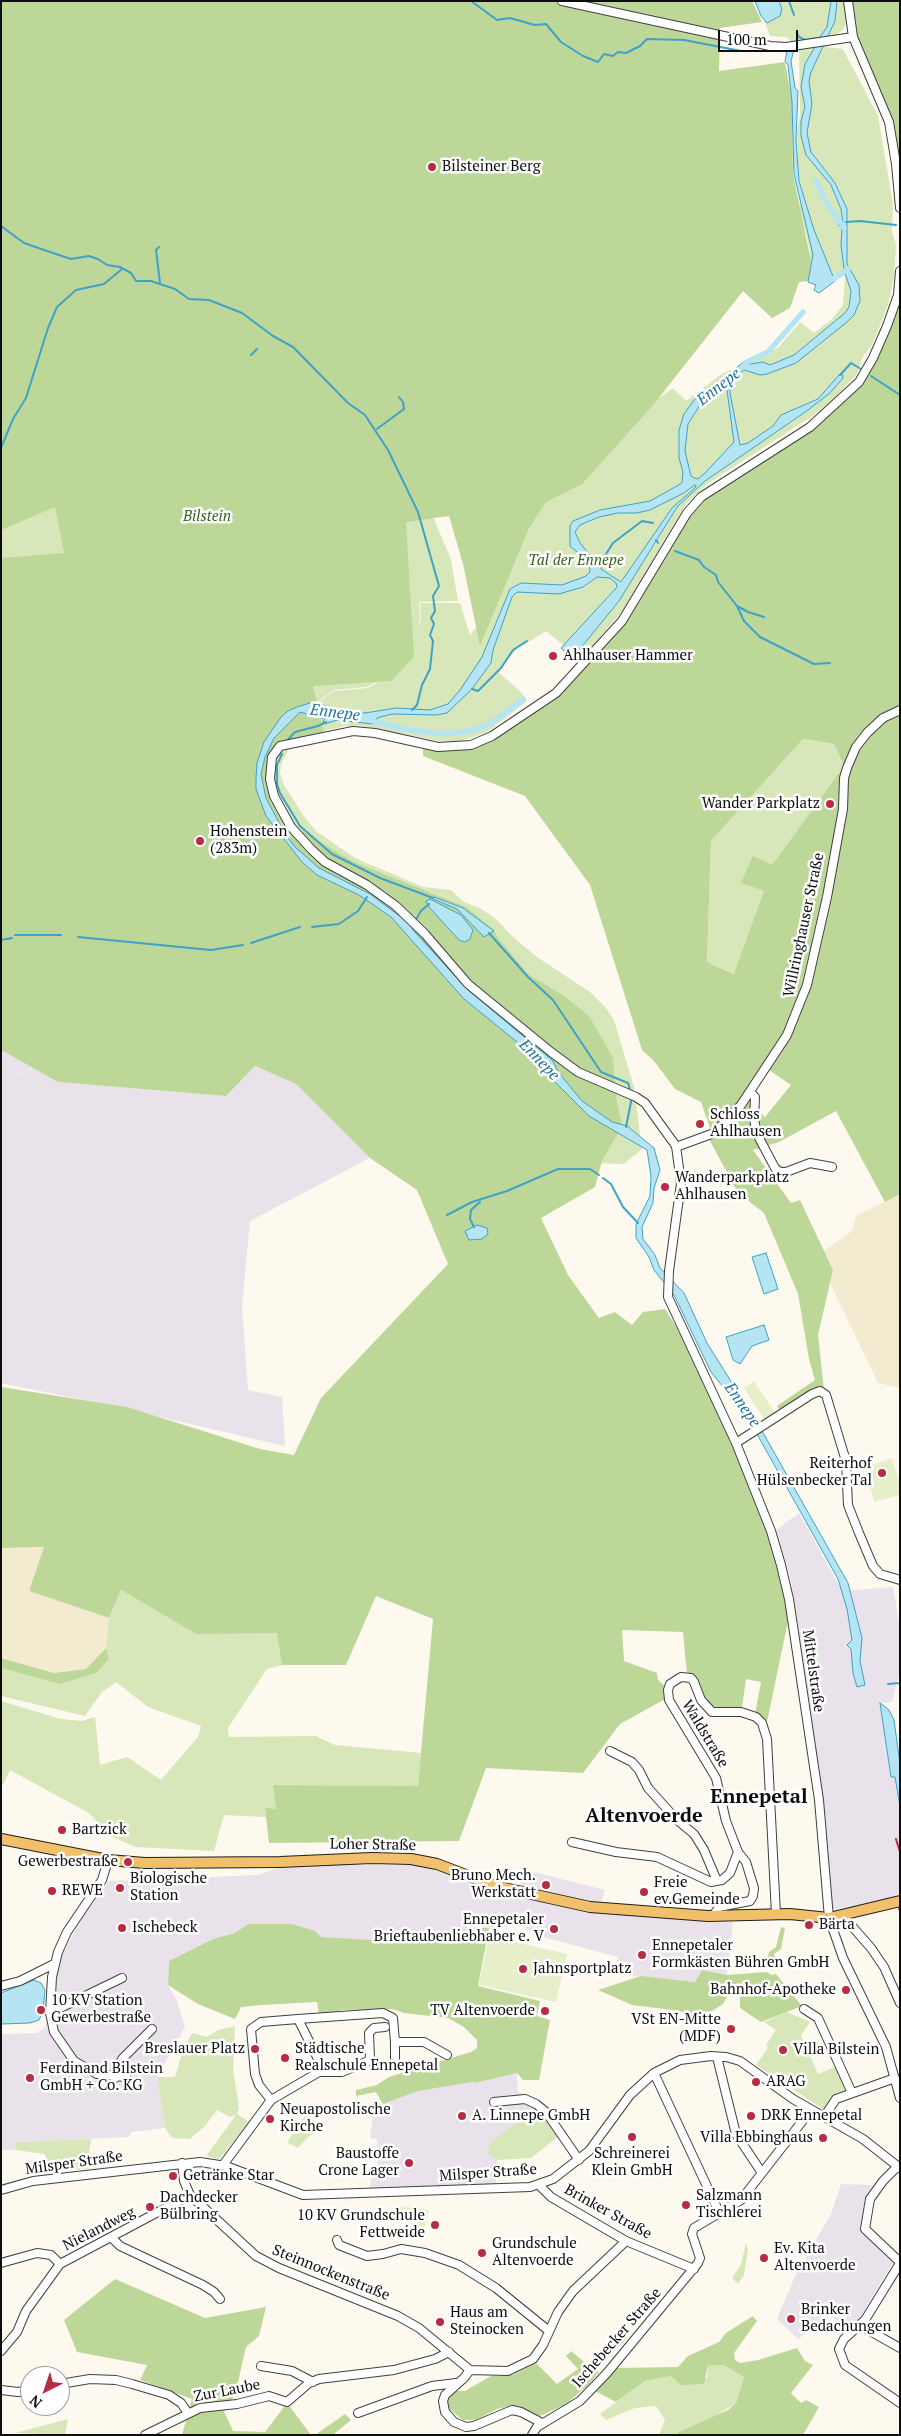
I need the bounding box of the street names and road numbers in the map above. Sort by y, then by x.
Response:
street label: Willringhauser Straße [780,851,828,999]
street label: Mittelstraße [798,1629,828,1713]
street label: Waldstraße [678,1697,732,1771]
street label: Loher Straße [330,1835,416,1855]
street label: Milsper Straße [24,2147,124,2179]
street label: Milsper Straße [438,2161,538,2185]
street label: Brinker Straße [561,2181,655,2243]
street label: Nielandweg [60,2203,138,2255]
street label: Steinnockenstraße [270,2241,392,2305]
street label: Ischebecker Straße [569,2284,665,2392]
street label: Zur Laube [192,2376,262,2406]

